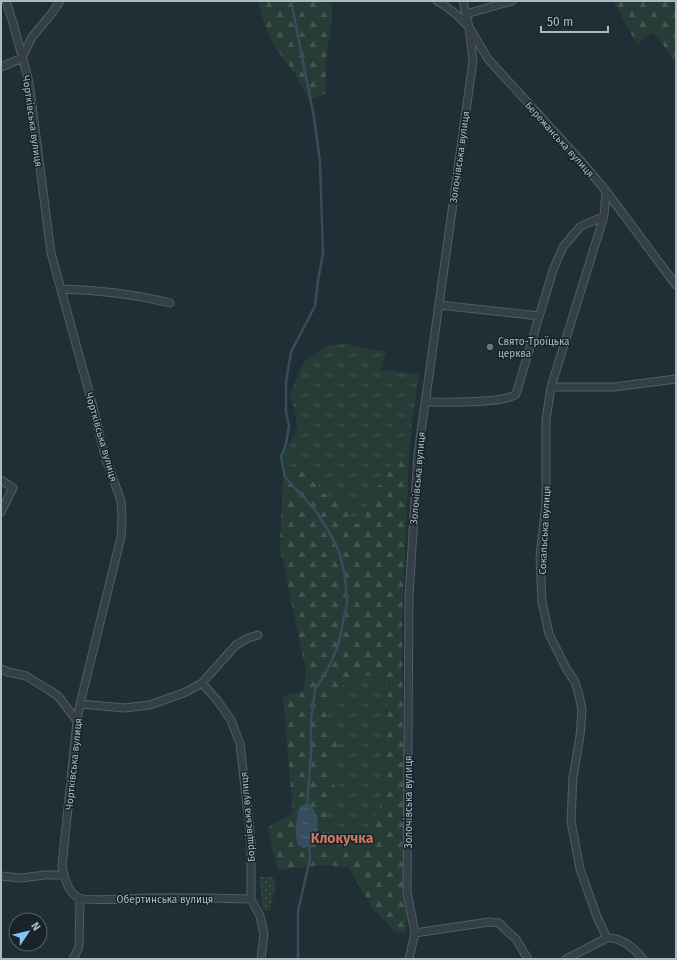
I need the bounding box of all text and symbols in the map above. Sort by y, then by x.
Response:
scale bar [541,8,608,34]
text: 50 m [547,15,573,29]
street label: Чортківська вулиця [20,74,45,168]
street label: Бережанська вулиця [522,99,596,180]
street label: Золочівська вулиця [447,110,472,204]
place label: Свято-Троїцька церква [498,335,569,360]
marker: Свято-Троїцька церква [485,342,495,352]
street label: Чортківська вулиця [83,391,120,483]
street label: Золочівська вулиця [407,431,428,525]
street label: Сокальська вулиця [537,485,553,575]
street label: Чортківська вулиця [62,717,85,811]
street label: Золочівська вулиця [402,756,415,849]
street label: Борщівська вулиця [237,771,258,863]
district label: Клокучка [311,830,374,847]
street label: Обертинська вулиця [117,894,213,906]
north arrow [8,912,48,952]
text: N [28,920,43,933]

